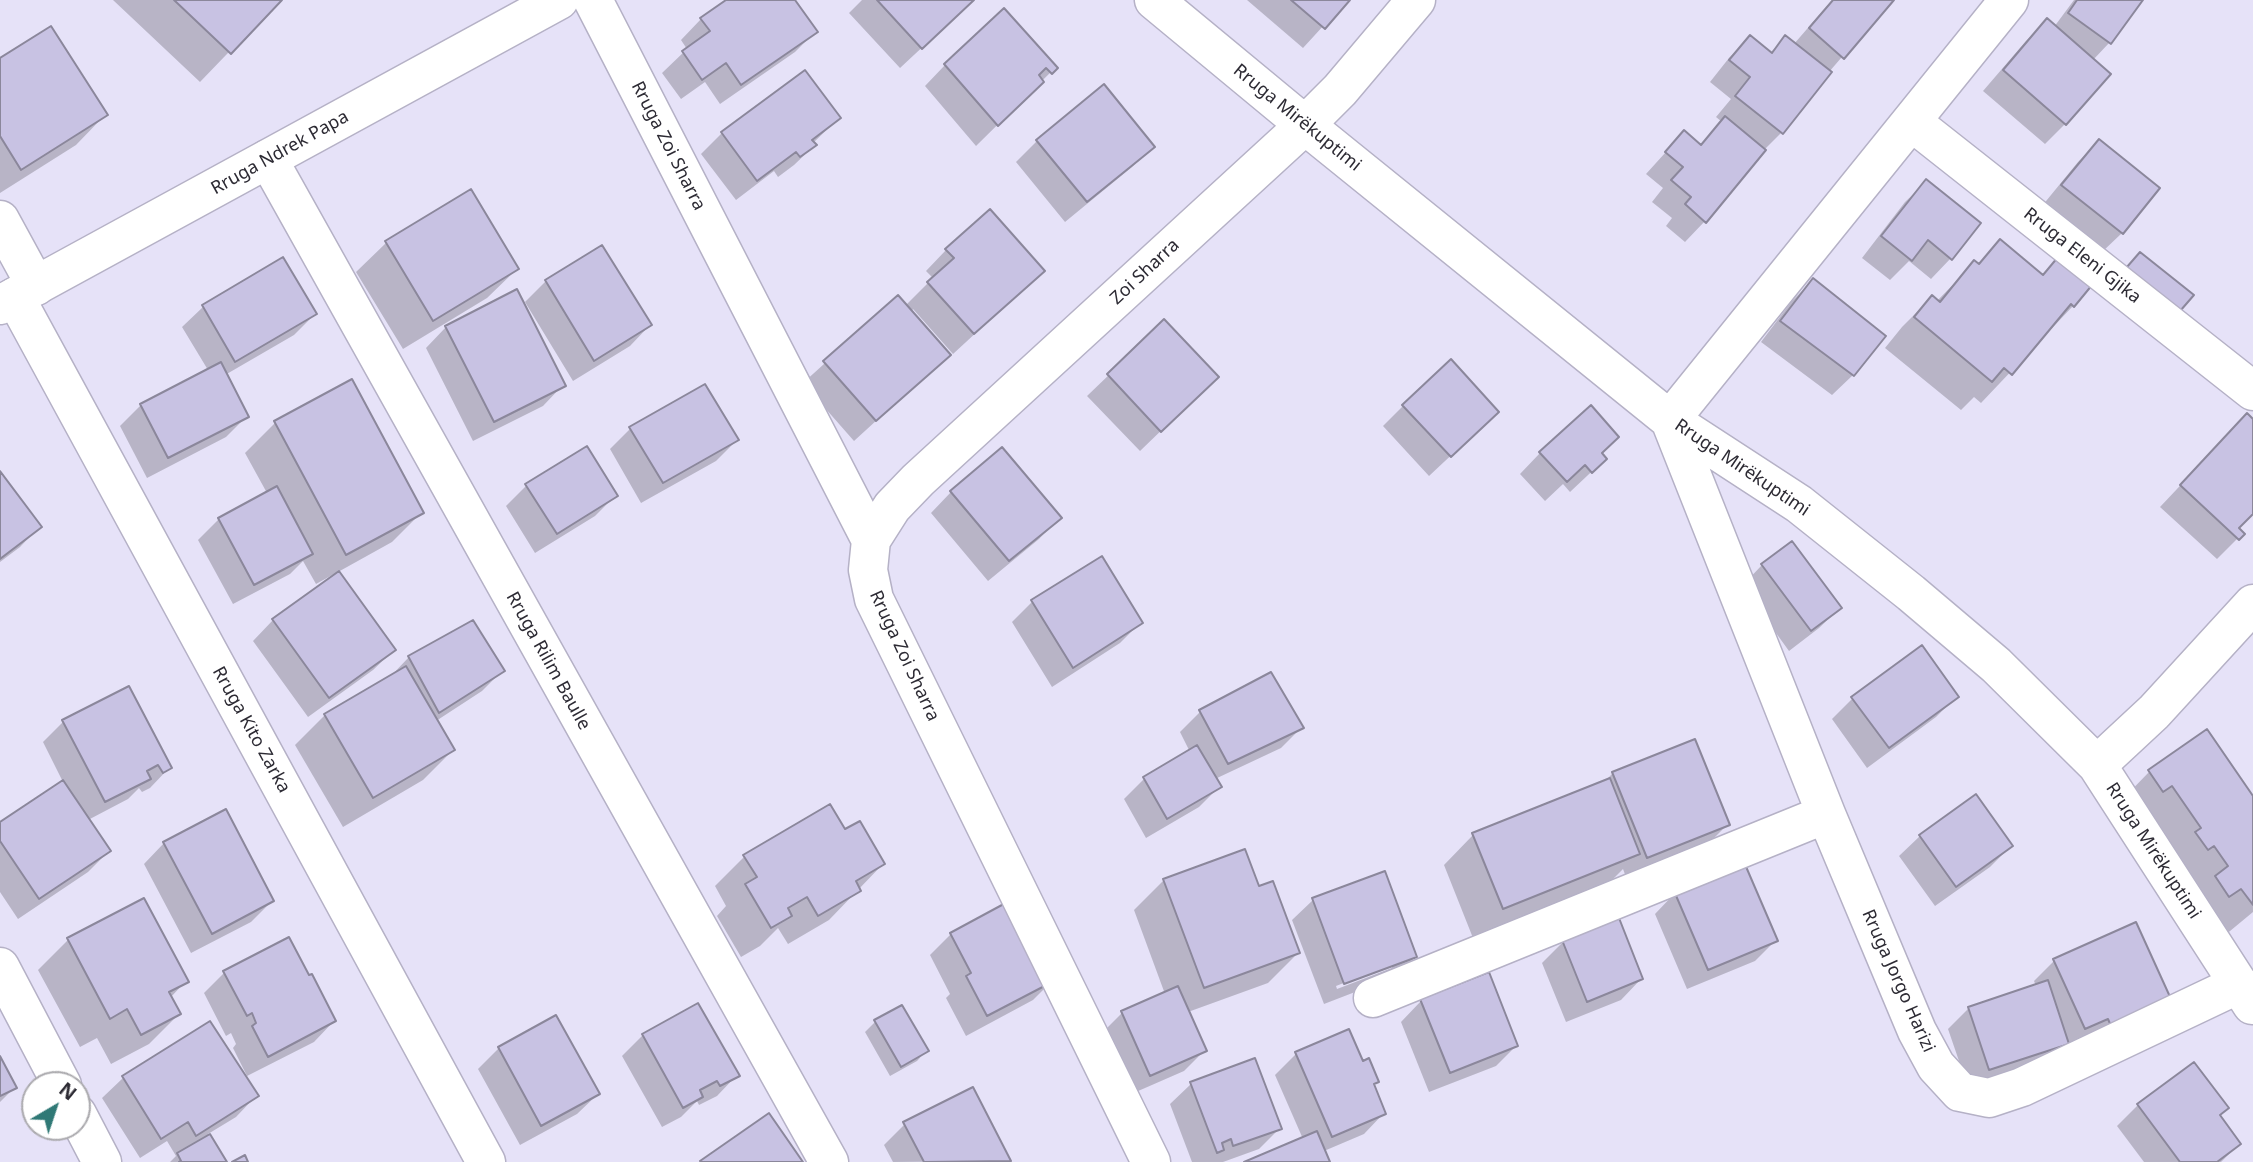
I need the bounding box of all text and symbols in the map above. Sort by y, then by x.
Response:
street label: Rruga Mirëkuptimi [1229,60,1365,176]
street label: Rruga Zoi Sharra [626,78,710,214]
street label: Rruga Ndrek Papa [207,106,353,200]
street label: Rruga Eleni Gjika [2019,203,2145,309]
street label: Zoi Sharra [1106,235,1184,309]
street label: Rruga Mirëkuptimi [1670,415,1814,521]
street label: Rruga Zoi Sharra [864,587,944,725]
street label: Rruga Rilim Baulle [501,588,595,734]
street label: Rruga Kito Zarka [207,663,295,797]
street label: Rruga Mirëkuptimi [2101,779,2205,923]
street label: Rruga Jorgo Harizi [1857,906,1939,1056]
north arrow [21,1071,91,1141]
text: N [54,1076,82,1106]

